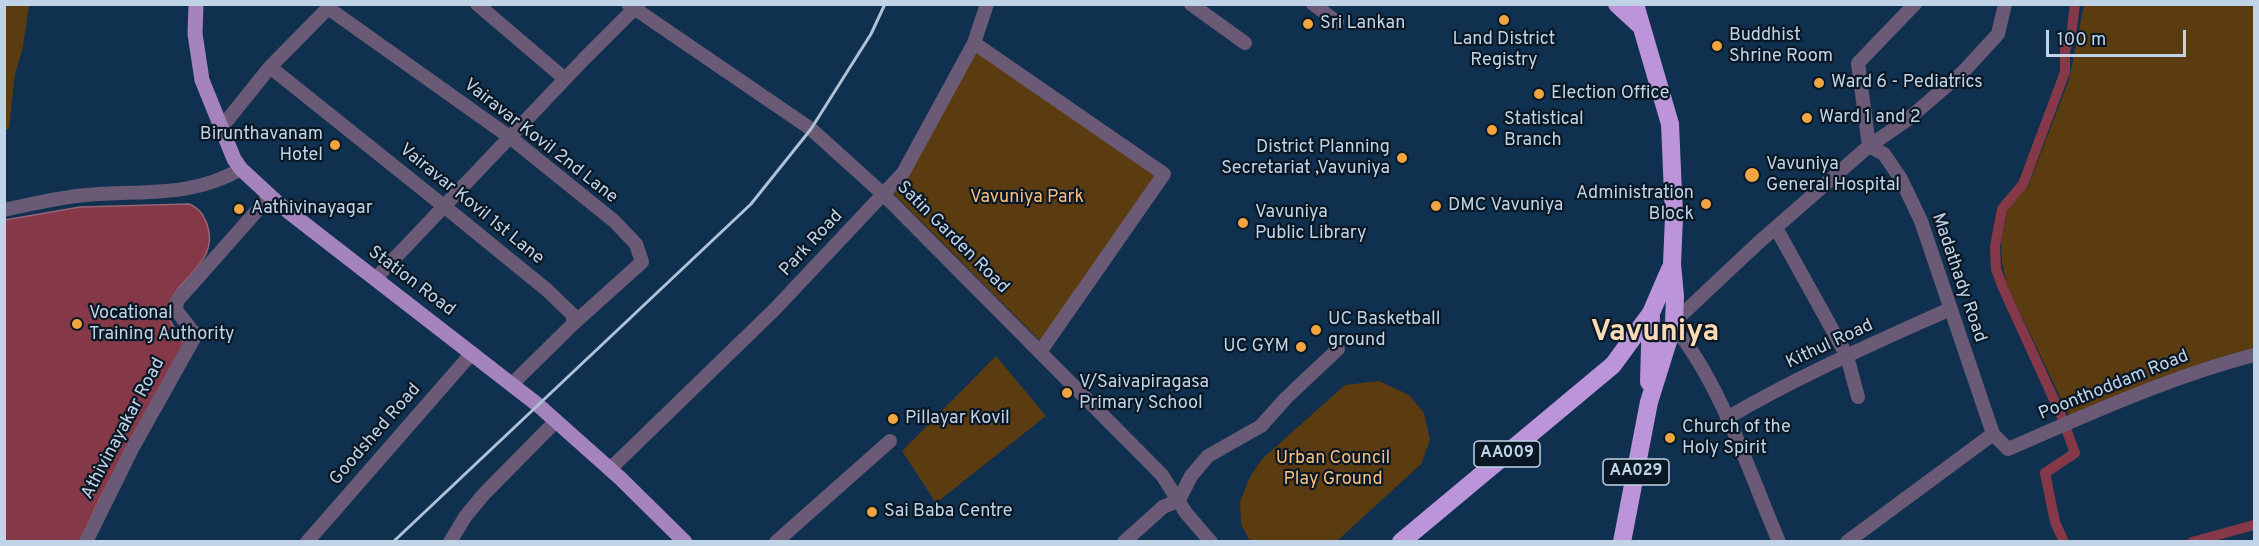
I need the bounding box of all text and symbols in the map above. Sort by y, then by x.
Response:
place label: Sri Lankan [1320,13,1405,35]
marker: Land District Registry [1497,13,1511,27]
marker: Sri Lankan [1301,17,1315,31]
scale bar [2049,18,2188,56]
place label: Buddhist Shrine Room [1729,25,1833,68]
place label: Land District Registry [1453,29,1555,72]
text: 100 m [2057,29,2106,52]
marker: Buddhist Shrine Room [1710,39,1724,53]
place label: Ward 6 - Pediatrics [1831,72,1983,94]
street label: Vairavar Kovil 2nd Lane [458,75,622,209]
marker: Ward 6 - Pediatrics [1812,76,1826,90]
place label: Election Office [1551,83,1669,105]
marker: Election Office [1532,87,1546,101]
place label: Ward 1 and 2 [1819,107,1921,129]
place label: Statistical Branch [1504,109,1584,152]
marker: Ward 1 and 2 [1800,111,1814,125]
marker: Statistical Branch [1485,123,1499,137]
place label: Birunthavanam Hotel [200,124,323,166]
place label: District Planning Secretariat ,Vavuniya [1221,137,1390,180]
marker: Birunthavanam Hotel [328,138,342,152]
street label: Vairavar Kovil 1st Lane [394,140,548,270]
marker: District Planning Secretariat ,Vavuniya [1395,151,1409,165]
place label: Vavuniya General Hospital [1766,154,1900,196]
marker: Vavuniya General Hospital [1743,166,1761,184]
street label: Satin Garden Road [891,177,1013,299]
place label: Administration Block [1576,183,1694,226]
park label: Vavuniya Park [970,187,1084,209]
place label: DMC Vavuniya [1448,195,1563,217]
marker: Administration Block [1699,197,1713,211]
place label: Aathivinayagar [251,198,373,220]
marker: DMC Vavuniya [1429,199,1443,213]
marker: Aathivinayagar [232,202,246,216]
place label: Vavuniya Public Library [1255,202,1367,244]
street label: Park Road [776,206,848,282]
street label: Madathady Road [1926,211,1990,345]
marker: Vavuniya Public Library [1236,216,1250,230]
street label: Station Road [363,242,459,322]
place label: Vocational Training Authority [89,303,235,346]
place label: UC Basketball ground [1328,309,1440,352]
street label: Kithul Road [1783,315,1877,375]
district label: Vavuniya [1591,316,1719,352]
marker: Vocational Training Authority [70,317,84,331]
marker: UC Basketball ground [1309,323,1323,337]
place label: UC GYM [1223,336,1289,358]
marker: UC GYM [1294,340,1308,354]
street label: Poonthoddam Road [2036,346,2192,426]
street label: Athivinayakar Road [78,355,170,503]
place label: V/Saivapiragasa Primary School [1079,372,1209,415]
street label: Goodshed Road [326,380,426,490]
marker: V/Saivapiragasa Primary School [1060,386,1074,400]
place label: Pillayar Kovil [905,408,1010,430]
marker: Pillayar Kovil [886,412,900,426]
place label: Church of the Holy Spirit [1682,417,1791,460]
marker: Church of the Holy Spirit [1663,431,1677,445]
road number: AA009 [1474,441,1540,467]
park label: Urban Council Play Ground [1276,448,1390,490]
road number: AA029 [1603,459,1669,485]
place label: Sai Baba Centre [884,501,1012,523]
marker: Sai Baba Centre [865,505,879,519]

